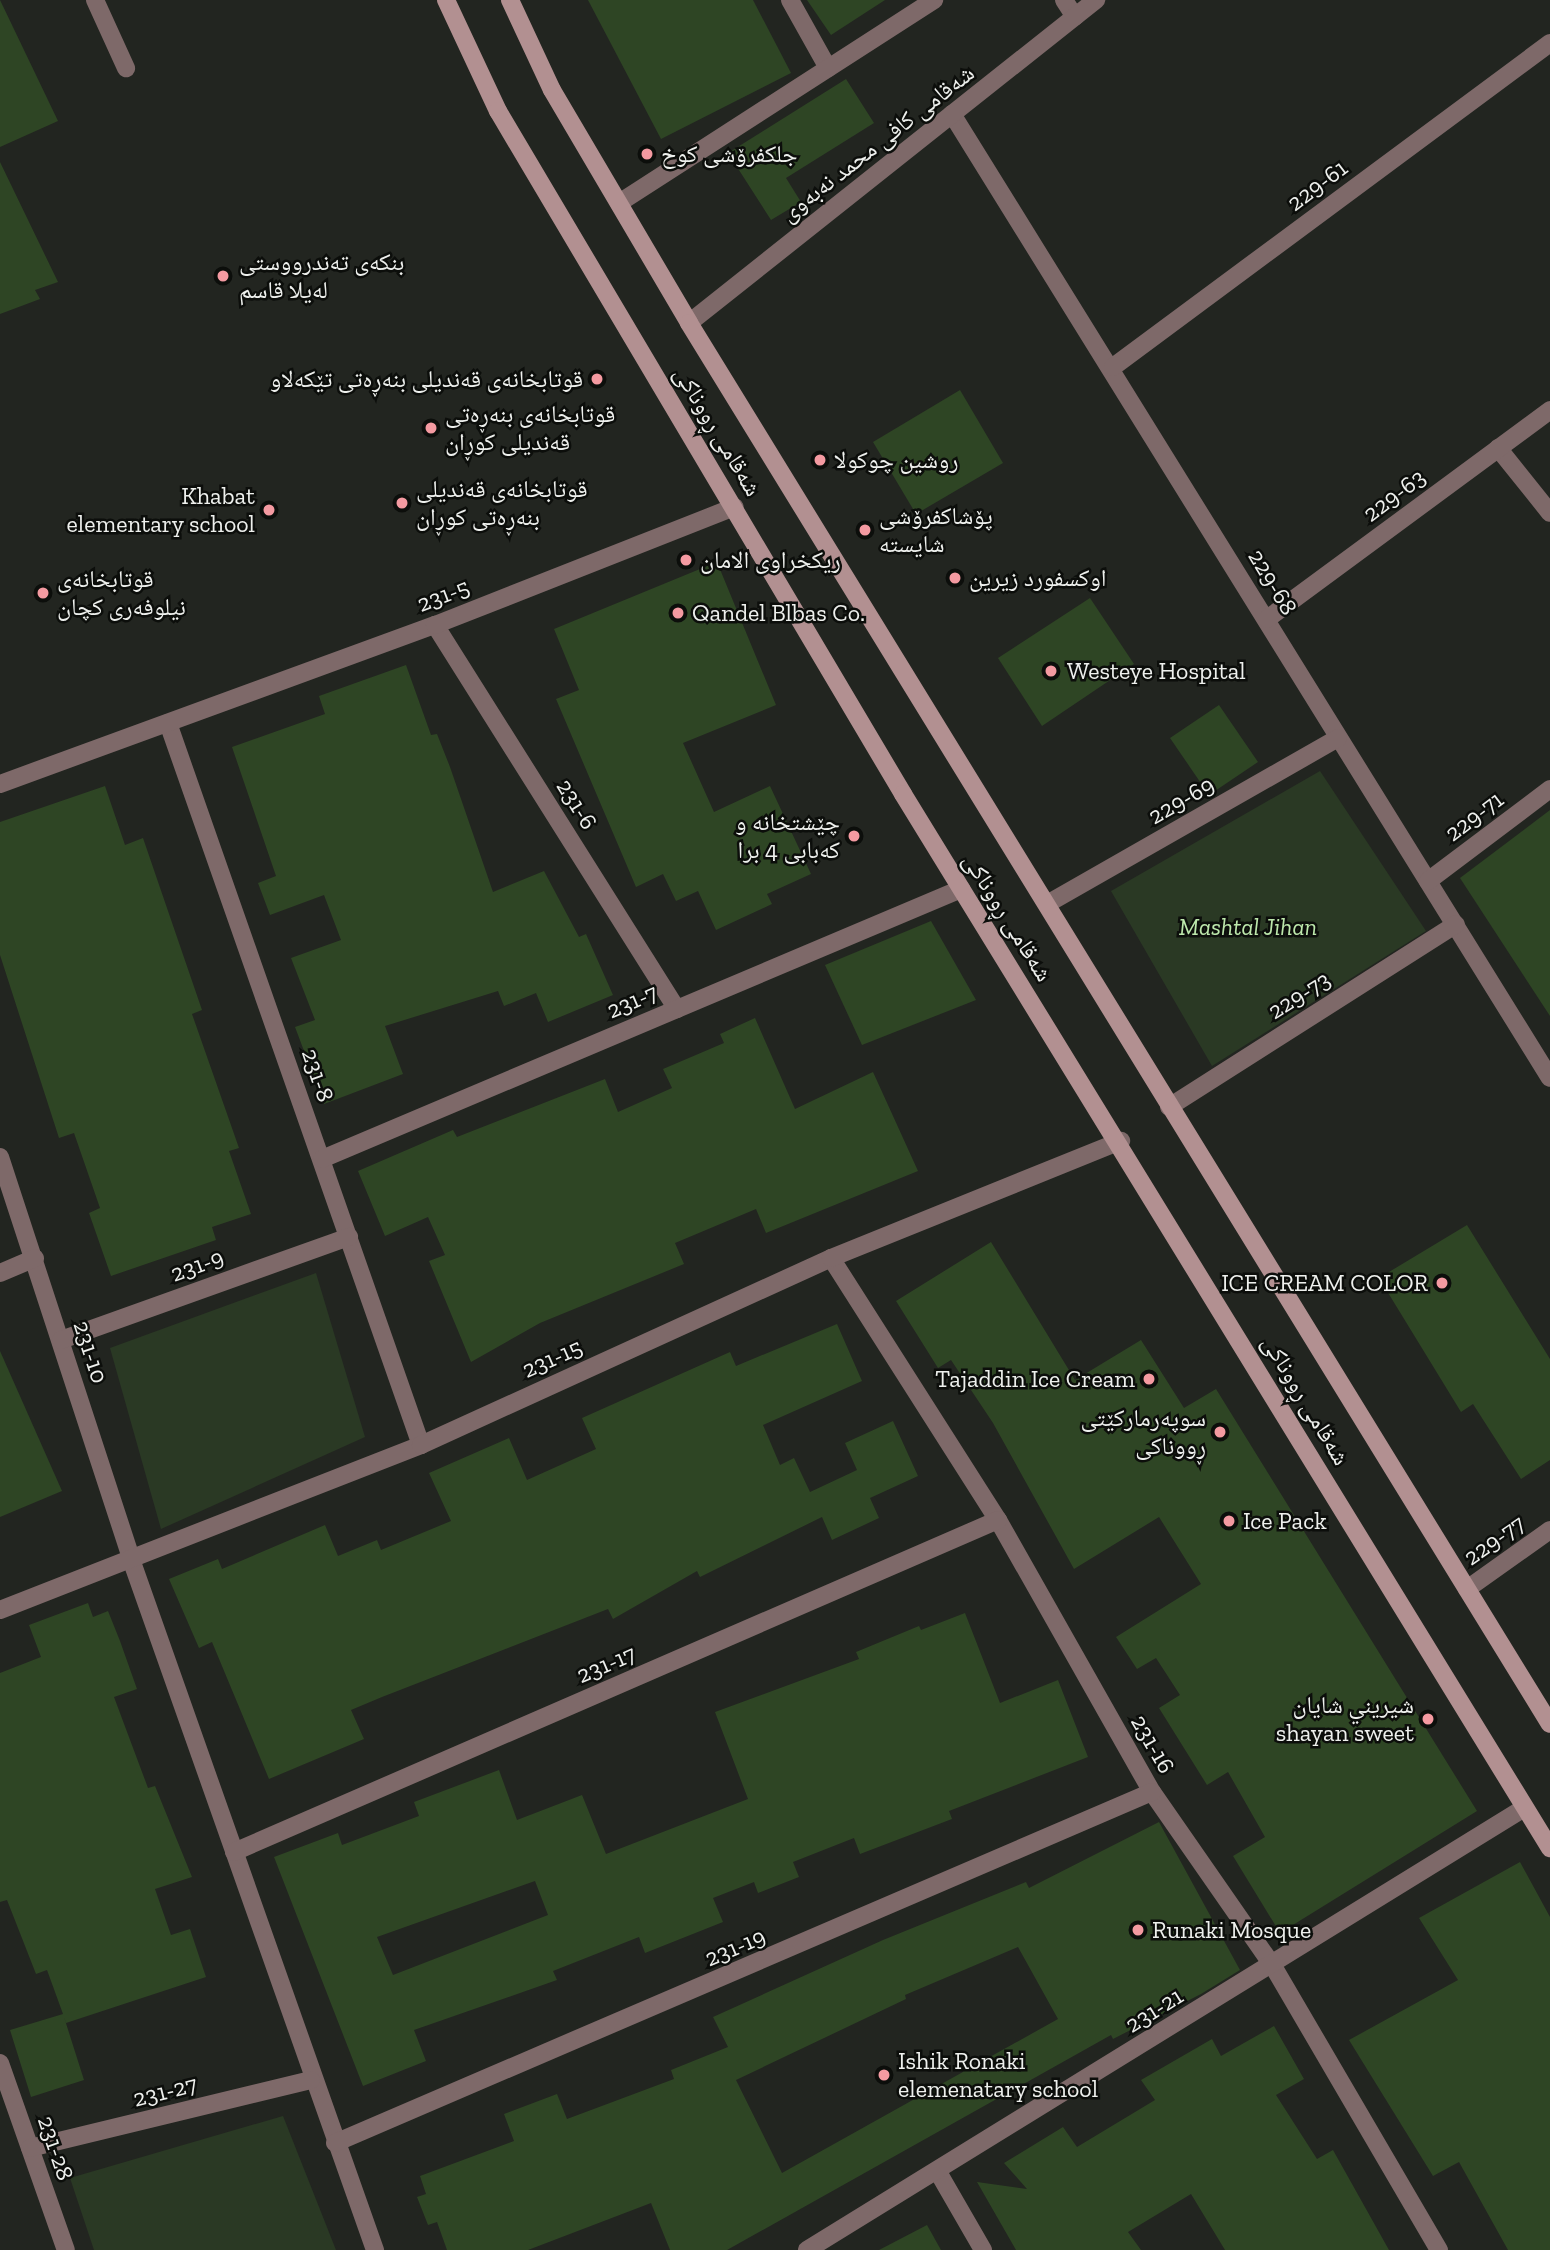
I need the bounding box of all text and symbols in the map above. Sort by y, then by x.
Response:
street label: شەقامی کافی محمد نەبەوی [774,58,980,228]
place label: جلکفرۆشی کوخ [661,140,798,168]
marker: جلکفرۆشی کوخ [639,146,655,162]
street label: 229-61 [1281,153,1353,217]
place label: بنکەی تەندرووستی لەیلا قاسم [239,248,404,304]
marker: بنکەی تەندرووستی لەیلا قاسم [213,266,233,286]
street label: شەقامی ڕووناکی [668,361,768,501]
place label: قوتابخانەی قەندیلی بنەڕەتی تێكەلاو [270,365,583,393]
marker: قوتابخانەی قەندیلی بنەڕەتی تێكەلاو [589,371,605,387]
place label: قوتابخانەی بنەڕەتی قەندیلی کوڕان [445,400,615,456]
marker: قوتابخانەی بنەڕەتی قەندیلی کوڕان [423,420,439,436]
place label: روشين چوكولا [834,446,959,474]
marker: روشين چوكولا [812,452,828,468]
street label: 229-63 [1357,462,1431,528]
place label: قوتابخانەی قەندیلی بنەڕەتی کوڕان [416,475,588,531]
place label: Khabat elementary school [66,482,255,538]
marker: قوتابخانەی قەندیلی بنەڕەتی کوڕان [394,495,410,511]
marker: Khabat elementary school [261,502,277,518]
place label: پۆشاکفرۆشی شایستە [879,502,993,558]
marker: پۆشاکفرۆشی شایستە [857,522,873,538]
street label: 229-68 [1242,544,1304,620]
place label: ريكخراوى الامان [700,546,841,574]
marker: ريكخراوى الامان [678,552,694,568]
place label: اوكسفورد زيرين [969,564,1106,592]
place label: قوتابخانەی نیلوفەری کچان [57,565,186,621]
marker: اوكسفورد زيرين [947,570,963,586]
street label: 231-5 [413,572,473,618]
marker: قوتابخانەی نیلوفەری کچان [35,585,51,601]
place label: Qandel Blbas Co. [692,599,865,627]
marker: Qandel Blbas Co. [670,605,686,621]
place label: Westeye Hospital [1067,657,1246,685]
marker: Westeye Hospital [1041,661,1061,681]
street label: 229-69 [1143,770,1219,830]
street label: 231-6 [550,773,604,835]
street label: 229-71 [1439,785,1509,847]
place label: چێشتخانە و کەبابی 4 برا [735,808,840,864]
marker: چێشتخانە و کەبابی 4 برا [846,828,862,844]
street label: شەقامی ڕووناکی [957,847,1059,987]
park label: Mashtal Jihan [1179,913,1317,941]
street label: 229-73 [1262,965,1336,1025]
street label: 231-7 [602,978,662,1024]
street label: 231-8 [296,1045,340,1105]
street label: 231-9 [167,1242,227,1288]
place label: ICE CREAM COLOR [1221,1269,1428,1297]
marker: ICE CREAM COLOR [1434,1275,1450,1291]
street label: 231-10 [67,1317,115,1387]
street label: شەقامی ڕووناکی [1256,1330,1356,1470]
street label: 231-15 [518,1332,586,1384]
place label: Tajaddin Ice Cream [935,1365,1135,1393]
marker: Tajaddin Ice Cream [1141,1371,1157,1387]
place label: سوپەرمارکێتی ڕووناکی [1081,1404,1206,1460]
marker: سوپەرمارکێتی ڕووناکی [1212,1424,1228,1440]
place label: Ice Pack [1243,1507,1327,1535]
street label: 229-77 [1458,1509,1530,1571]
marker: Ice Pack [1221,1513,1237,1529]
street label: 231-17 [572,1639,640,1689]
place label: شيريني شايان shayan sweet [1276,1691,1414,1747]
street label: 231-16 [1125,1710,1181,1778]
marker: شيريني شايان shayan sweet [1420,1711,1436,1727]
place label: Runaki Mosque [1152,1916,1311,1944]
street label: 231-19 [700,1921,770,1973]
marker: Runaki Mosque [1130,1922,1146,1938]
street label: 231-21 [1120,1981,1188,2039]
place label: Ishik Ronaki elemenatary school [898,2047,1099,2103]
marker: Ishik Ronaki elemenatary school [876,2067,892,2083]
street label: 231-27 [130,2069,200,2113]
street label: 231-28 [32,2112,80,2184]

